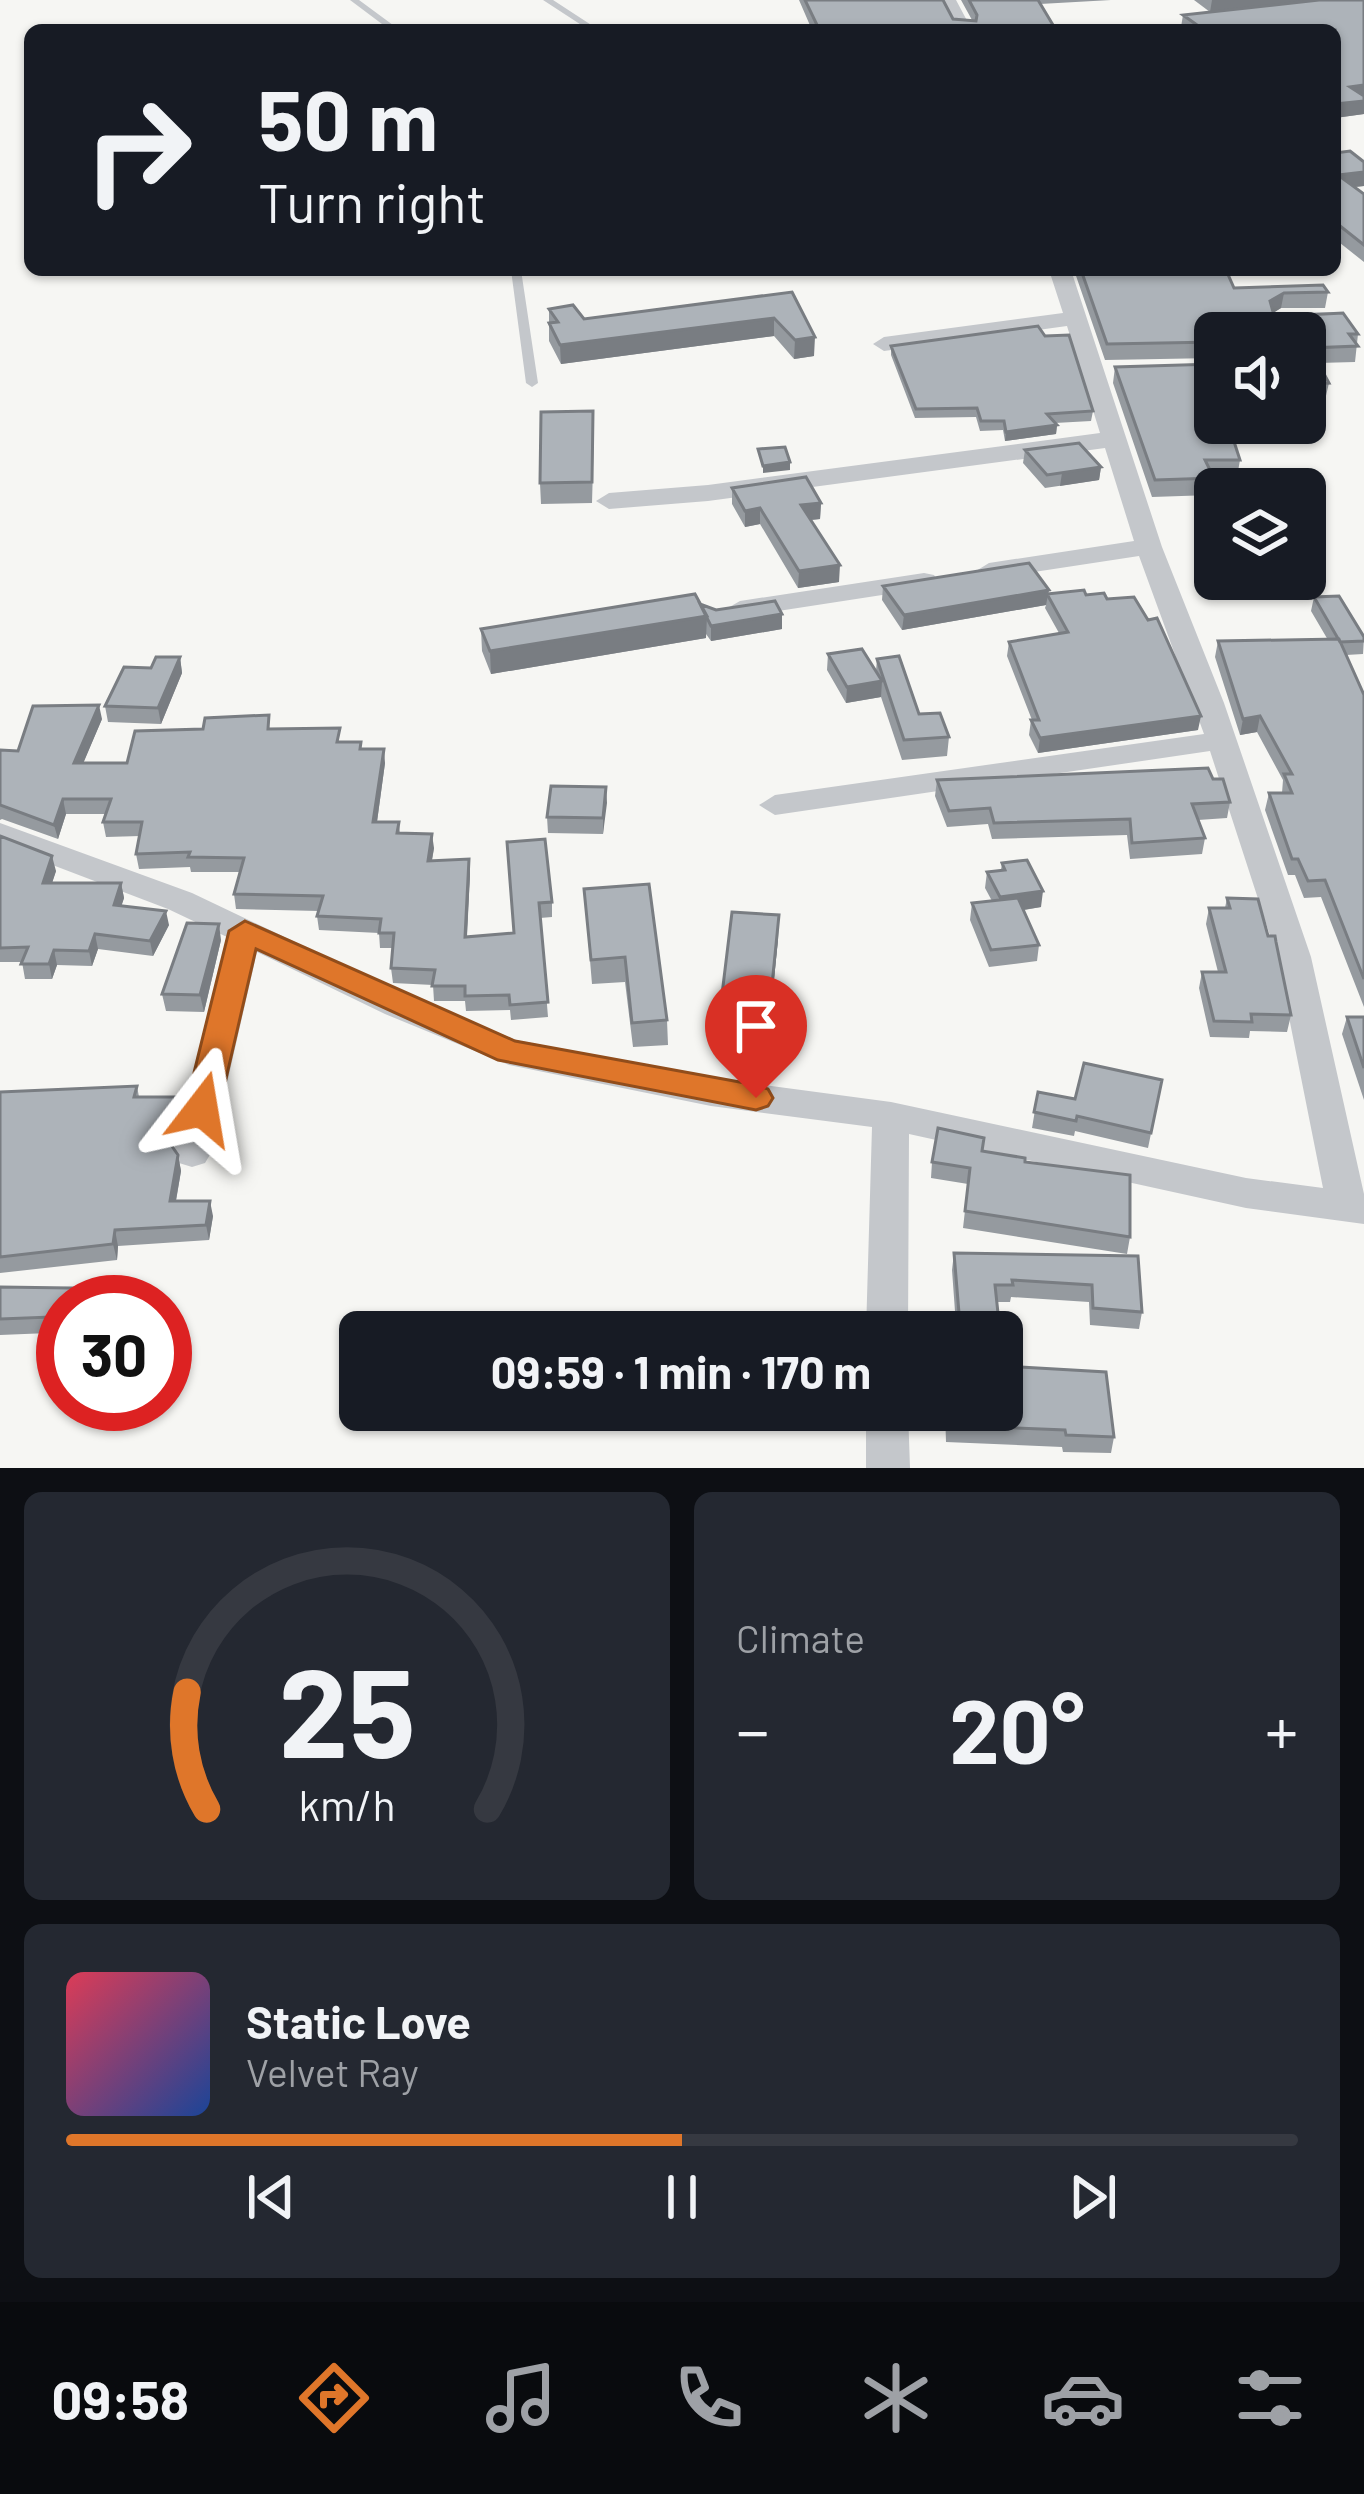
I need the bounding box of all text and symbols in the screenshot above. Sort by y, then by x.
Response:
text: 50 m [258,67,438,168]
icon: right [60,72,216,228]
text: Turn right [258,169,486,234]
map controls [1194,312,1326,600]
button: sound [1194,312,1326,444]
button: layers [1194,468,1326,600]
pin [705,975,807,1098]
icon: arrive [723,993,789,1059]
position arrow [139,1046,265,1172]
speed limit sign: 30 [36,1275,192,1431]
text: 09:59 · 1 min · 170 m [491,1344,871,1398]
text: Climate [736,1614,865,1661]
text: 25 [278,1633,416,1783]
text: 20° [949,1674,1085,1782]
text: − [736,1689,769,1768]
text: + [1265,1689,1298,1768]
text: km/h [298,1778,396,1830]
text: Static Love [246,1994,471,2048]
text: Velvet Ray [246,2048,419,2095]
icon: previous [238,2164,304,2230]
icon: pause [649,2164,715,2230]
icon: next [1060,2164,1126,2230]
icon: directions [292,2356,376,2440]
icon: music [479,2356,563,2440]
icon: phone [667,2356,751,2440]
icon: climate [854,2356,938,2440]
icon: car [1041,2356,1125,2440]
icon: filters [1228,2356,1312,2440]
text: 09:58 [52,2366,189,2431]

